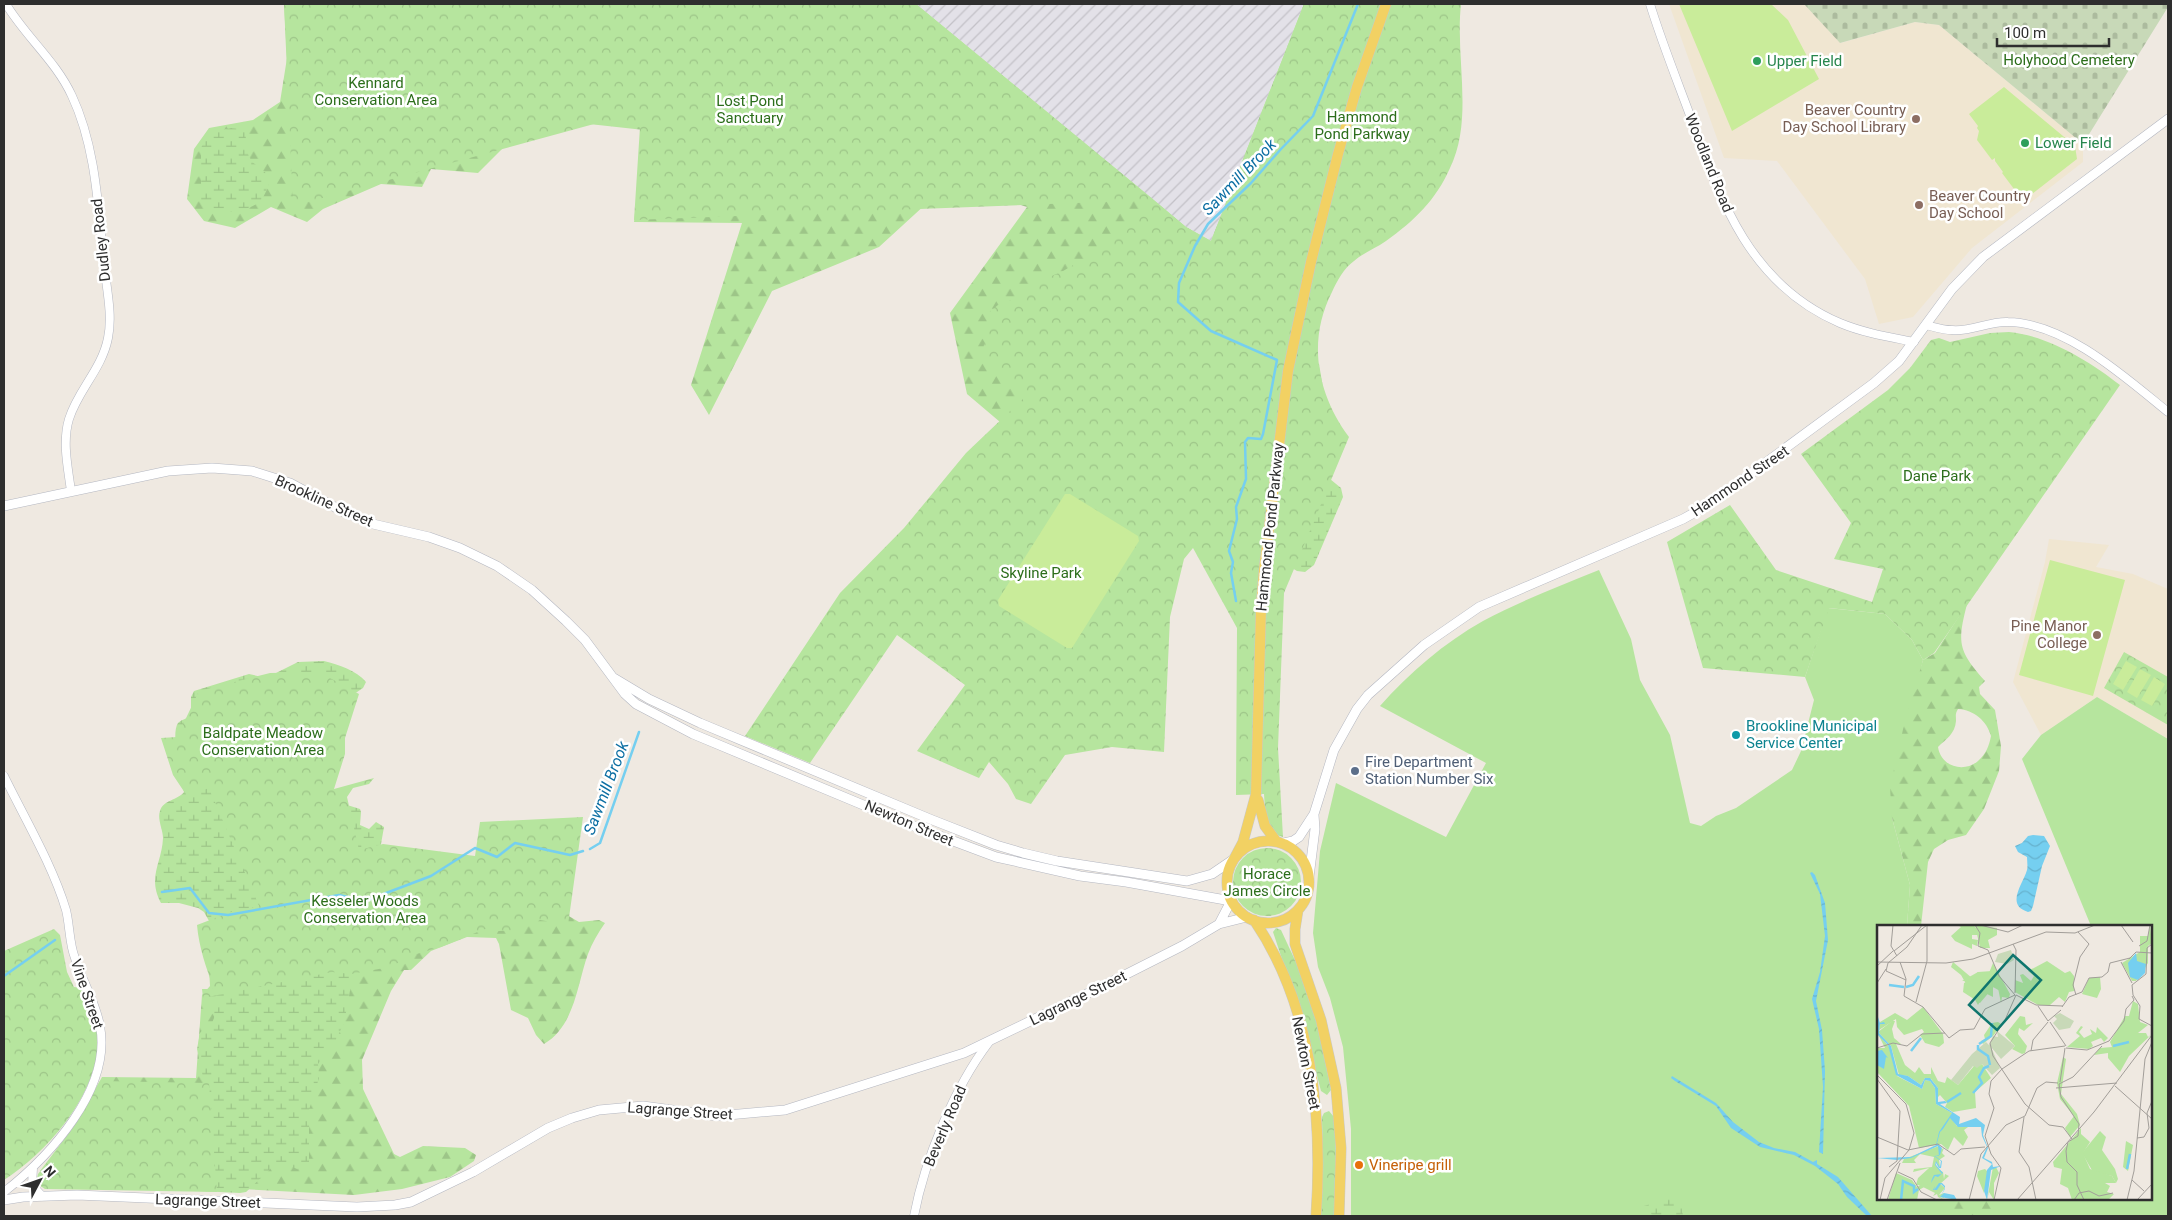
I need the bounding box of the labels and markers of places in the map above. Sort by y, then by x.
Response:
place label: Upper Field [1767,52,1842,70]
marker: Upper Field [1751,55,1763,67]
place label: Beaver Country Day School Library [1782,101,1906,136]
marker: Beaver Country Day School Library [1910,113,1922,125]
place label: Lower Field [2035,134,2112,152]
marker: Lower Field [2019,137,2031,149]
place label: Beaver Country Day School [1929,187,2030,222]
marker: Beaver Country Day School [1913,199,1925,211]
place label: Pine Manor College [2011,617,2087,652]
marker: Pine Manor College [2091,629,2103,641]
place label: Brookline Municipal Service Center [1746,717,1877,752]
marker: Brookline Municipal Service Center [1730,729,1742,741]
place label: Fire Department Station Number Six [1365,753,1494,788]
marker: Fire Department Station Number Six [1349,765,1361,777]
place label: Vineripe grill [1369,1156,1452,1174]
marker: Vineripe grill [1353,1159,1365,1171]

